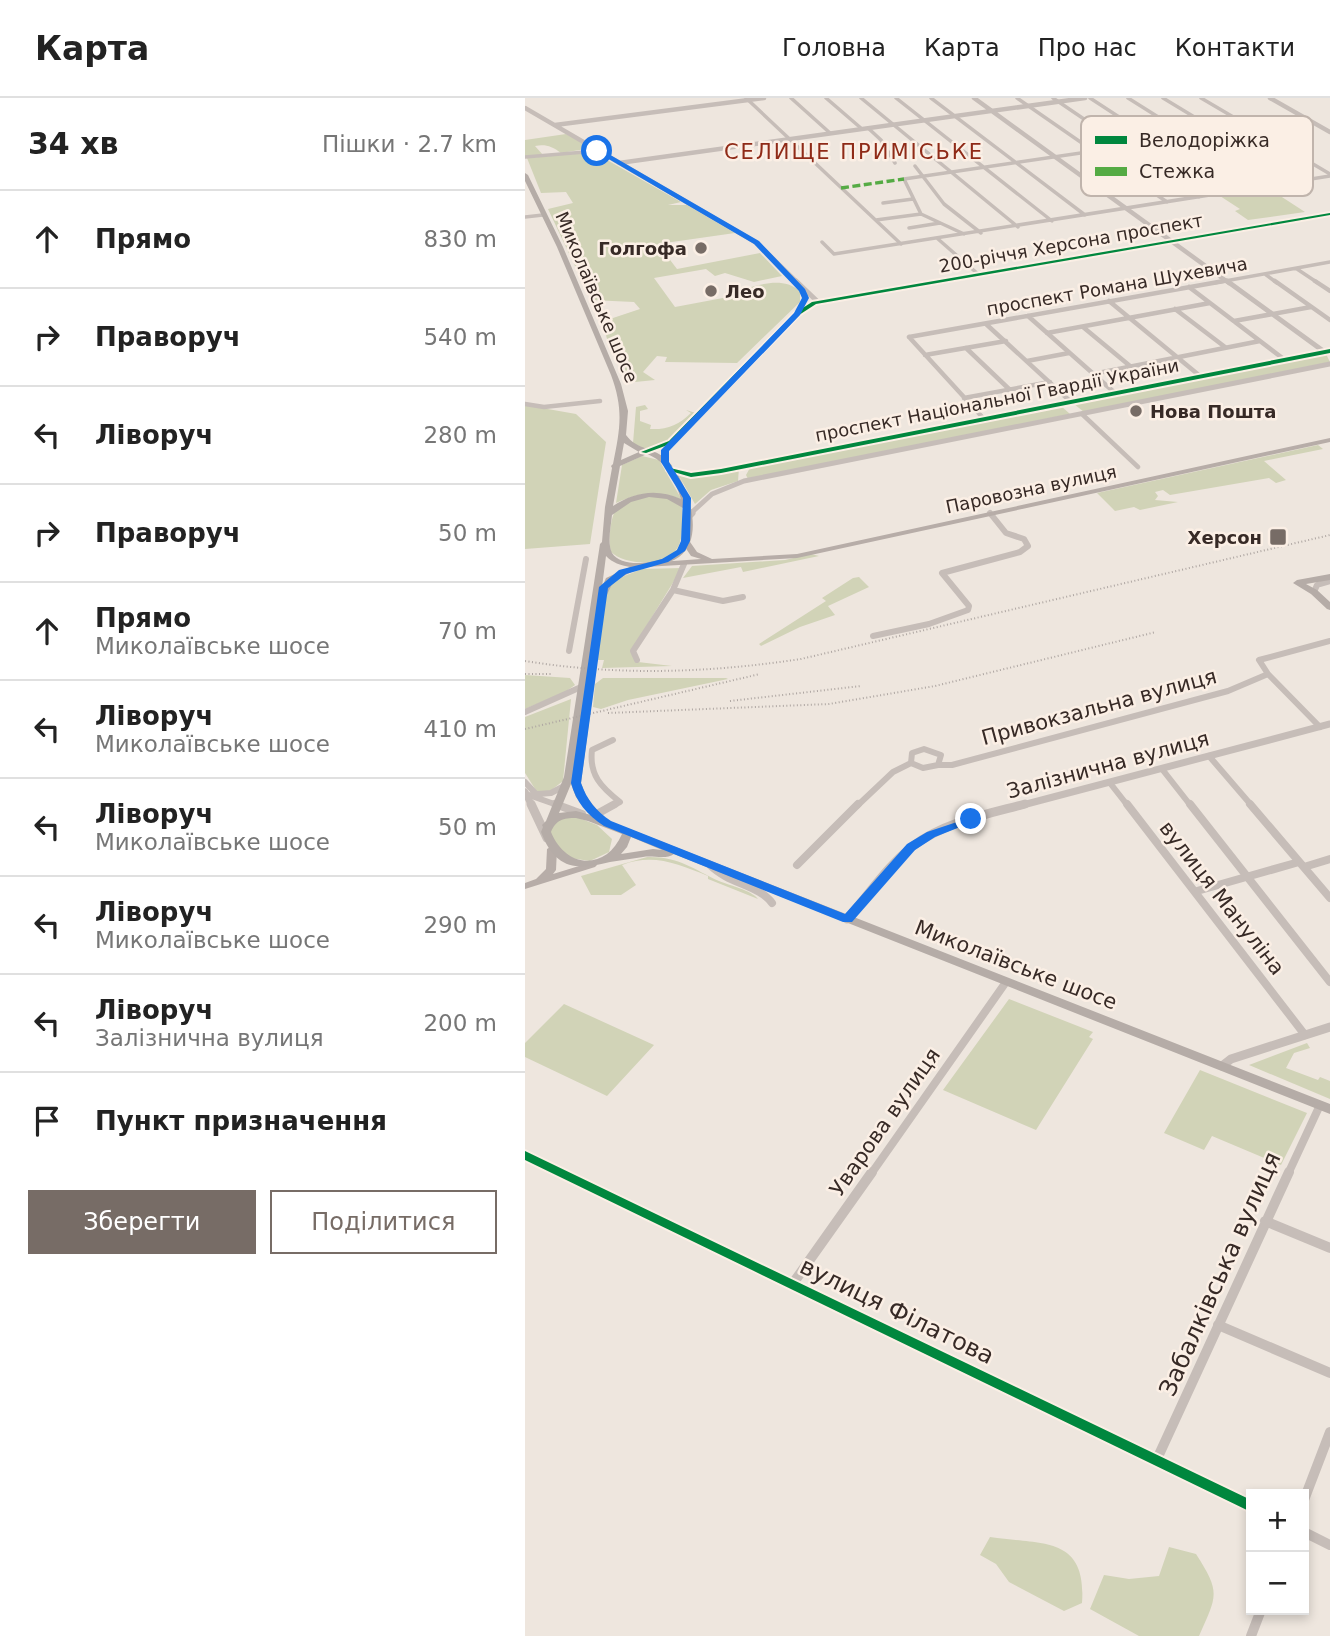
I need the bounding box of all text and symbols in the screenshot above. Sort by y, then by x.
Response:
text: Карта [35,29,149,68]
text: Головна [782,34,886,62]
text: Карта [924,34,1000,62]
text: Про нас [1038,34,1137,62]
text: Контакти [1175,34,1295,62]
legend [1081,116,1313,196]
text: 34 хв [28,126,119,161]
text: Велодоріжка [1139,129,1270,151]
text: Пішки · 2.7 km [322,131,497,157]
route start [581,135,612,166]
district label: СЕЛИЩЕ ПРИМІСЬКЕ [724,140,984,164]
text: Стежка [1139,160,1215,182]
street label: Миколаївське шосе [551,208,643,386]
street label: 200-річчя Херсона проспект [937,209,1205,277]
icon: ahead [28,220,66,258]
text: Прямо [95,224,191,254]
text: 830 m [423,226,497,252]
place label: Голгофа [598,238,687,259]
marker: Голгофа [693,240,709,256]
street label: проспект Романа Шухевича [985,253,1249,319]
place label: Лео [725,281,765,302]
marker: Лео [703,283,719,299]
icon: right [28,318,66,356]
text: Праворуч [95,322,241,352]
text: 540 m [423,324,497,350]
street label: проспект Національної Гвардії України [813,354,1181,446]
place label: Нова Пошта [1150,401,1276,422]
marker: Нова Пошта [1128,403,1144,419]
icon: left [28,416,66,454]
text: Ліворуч [95,420,213,450]
text: 280 m [423,422,497,448]
street label: Паровозна вулиця [944,461,1118,517]
icon: right [28,514,66,552]
text: Праворуч [95,518,241,548]
text: 50 m [438,520,497,546]
place label: Херсон [1188,527,1262,548]
marker: Херсон [1268,527,1288,547]
text: Прямо [95,603,191,633]
icon: ahead [28,612,66,650]
text: 70 m [438,618,497,644]
text: Миколаївське шосе [95,633,330,659]
street label: Привокзальна вулиця [979,664,1219,750]
text: Ліворуч [95,701,213,731]
icon: left [28,710,66,748]
text: 410 m [423,716,497,742]
street label: Залізнична вулиця [1004,726,1212,804]
text: Миколаївське шосе [95,731,330,757]
text: Ліворуч [95,799,213,829]
route end [955,803,986,834]
icon: left [28,808,66,846]
text: 50 m [438,814,497,840]
street label: вулиця Мануліна [1155,816,1289,980]
text: Миколаївське шосе [95,829,330,855]
text: Ліворуч [95,897,213,927]
icon: left [28,906,66,944]
text: 290 m [423,912,497,938]
street label: Миколаївське шосе [912,915,1120,1015]
text: Миколаївське шосе [95,927,330,953]
text: Ліворуч [95,995,213,1025]
icon: left [28,1004,66,1042]
text: 200 m [423,1010,497,1036]
text: Залізнична вулиця [95,1025,323,1051]
street label: Уварова вулиця [825,1043,945,1201]
icon: arrive [28,1102,66,1140]
text: Пункт призначення [95,1106,387,1136]
street label: Забалківська вулиця [1153,1147,1287,1401]
button: Зберегти [28,1190,256,1254]
button: Поділитися [270,1190,497,1254]
street label: вулиця Філатова [795,1252,999,1370]
map controls [1246,1489,1309,1615]
button: + [1246,1489,1309,1552]
button: − [1246,1552,1309,1615]

